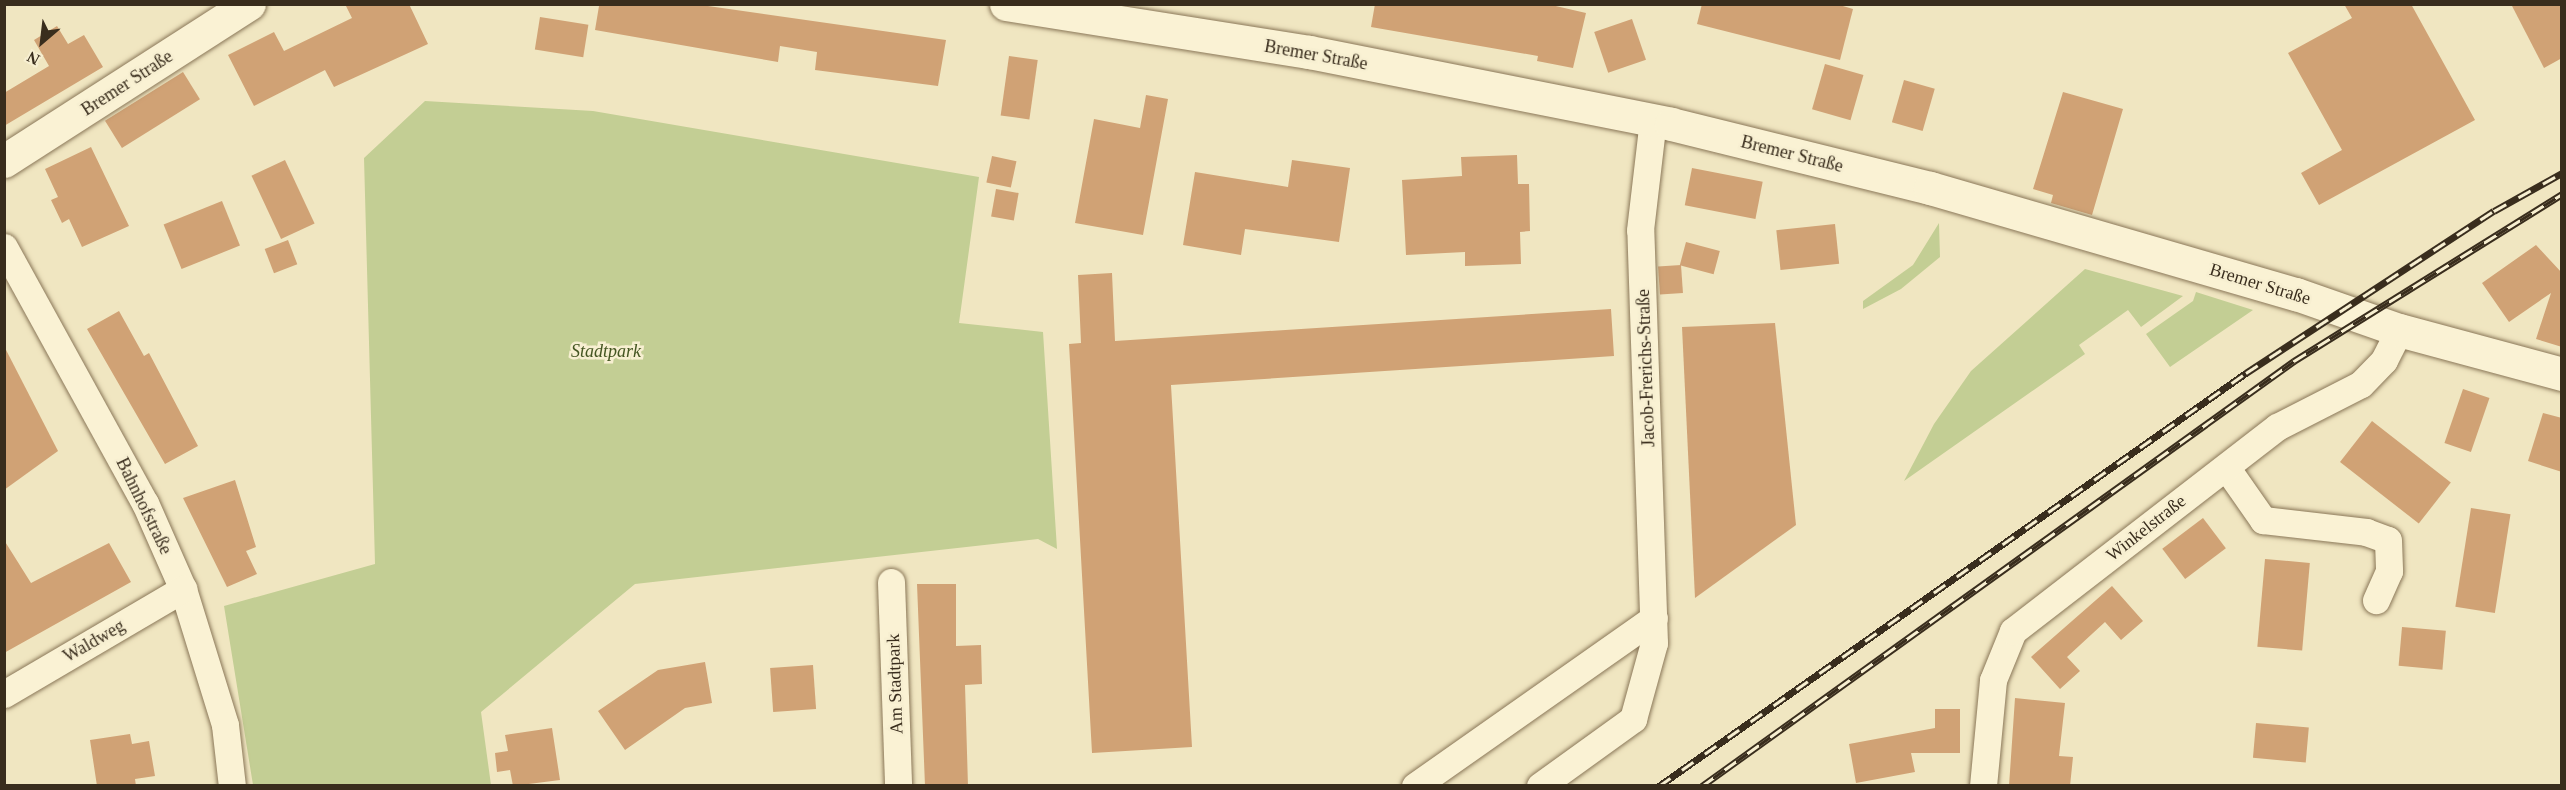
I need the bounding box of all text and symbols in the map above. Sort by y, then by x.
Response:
north arrow [12,12,72,72]
street label: Bremer Straße [1263,35,1369,75]
street label: Bremer Straße [77,45,177,121]
text: N [24,48,42,69]
street label: Bremer Straße [1739,131,1845,177]
street label: Bremer Straße [2207,258,2313,310]
street label: Jacob-Frerichs-Straße [1632,289,1660,447]
park label: Stadtpark [571,340,641,362]
street label: Bahnhofstraße [111,454,177,558]
street label: Winkelstraße [2102,490,2190,566]
street label: Waldweg [59,615,129,667]
street label: Am Stadtpark [882,633,908,735]

